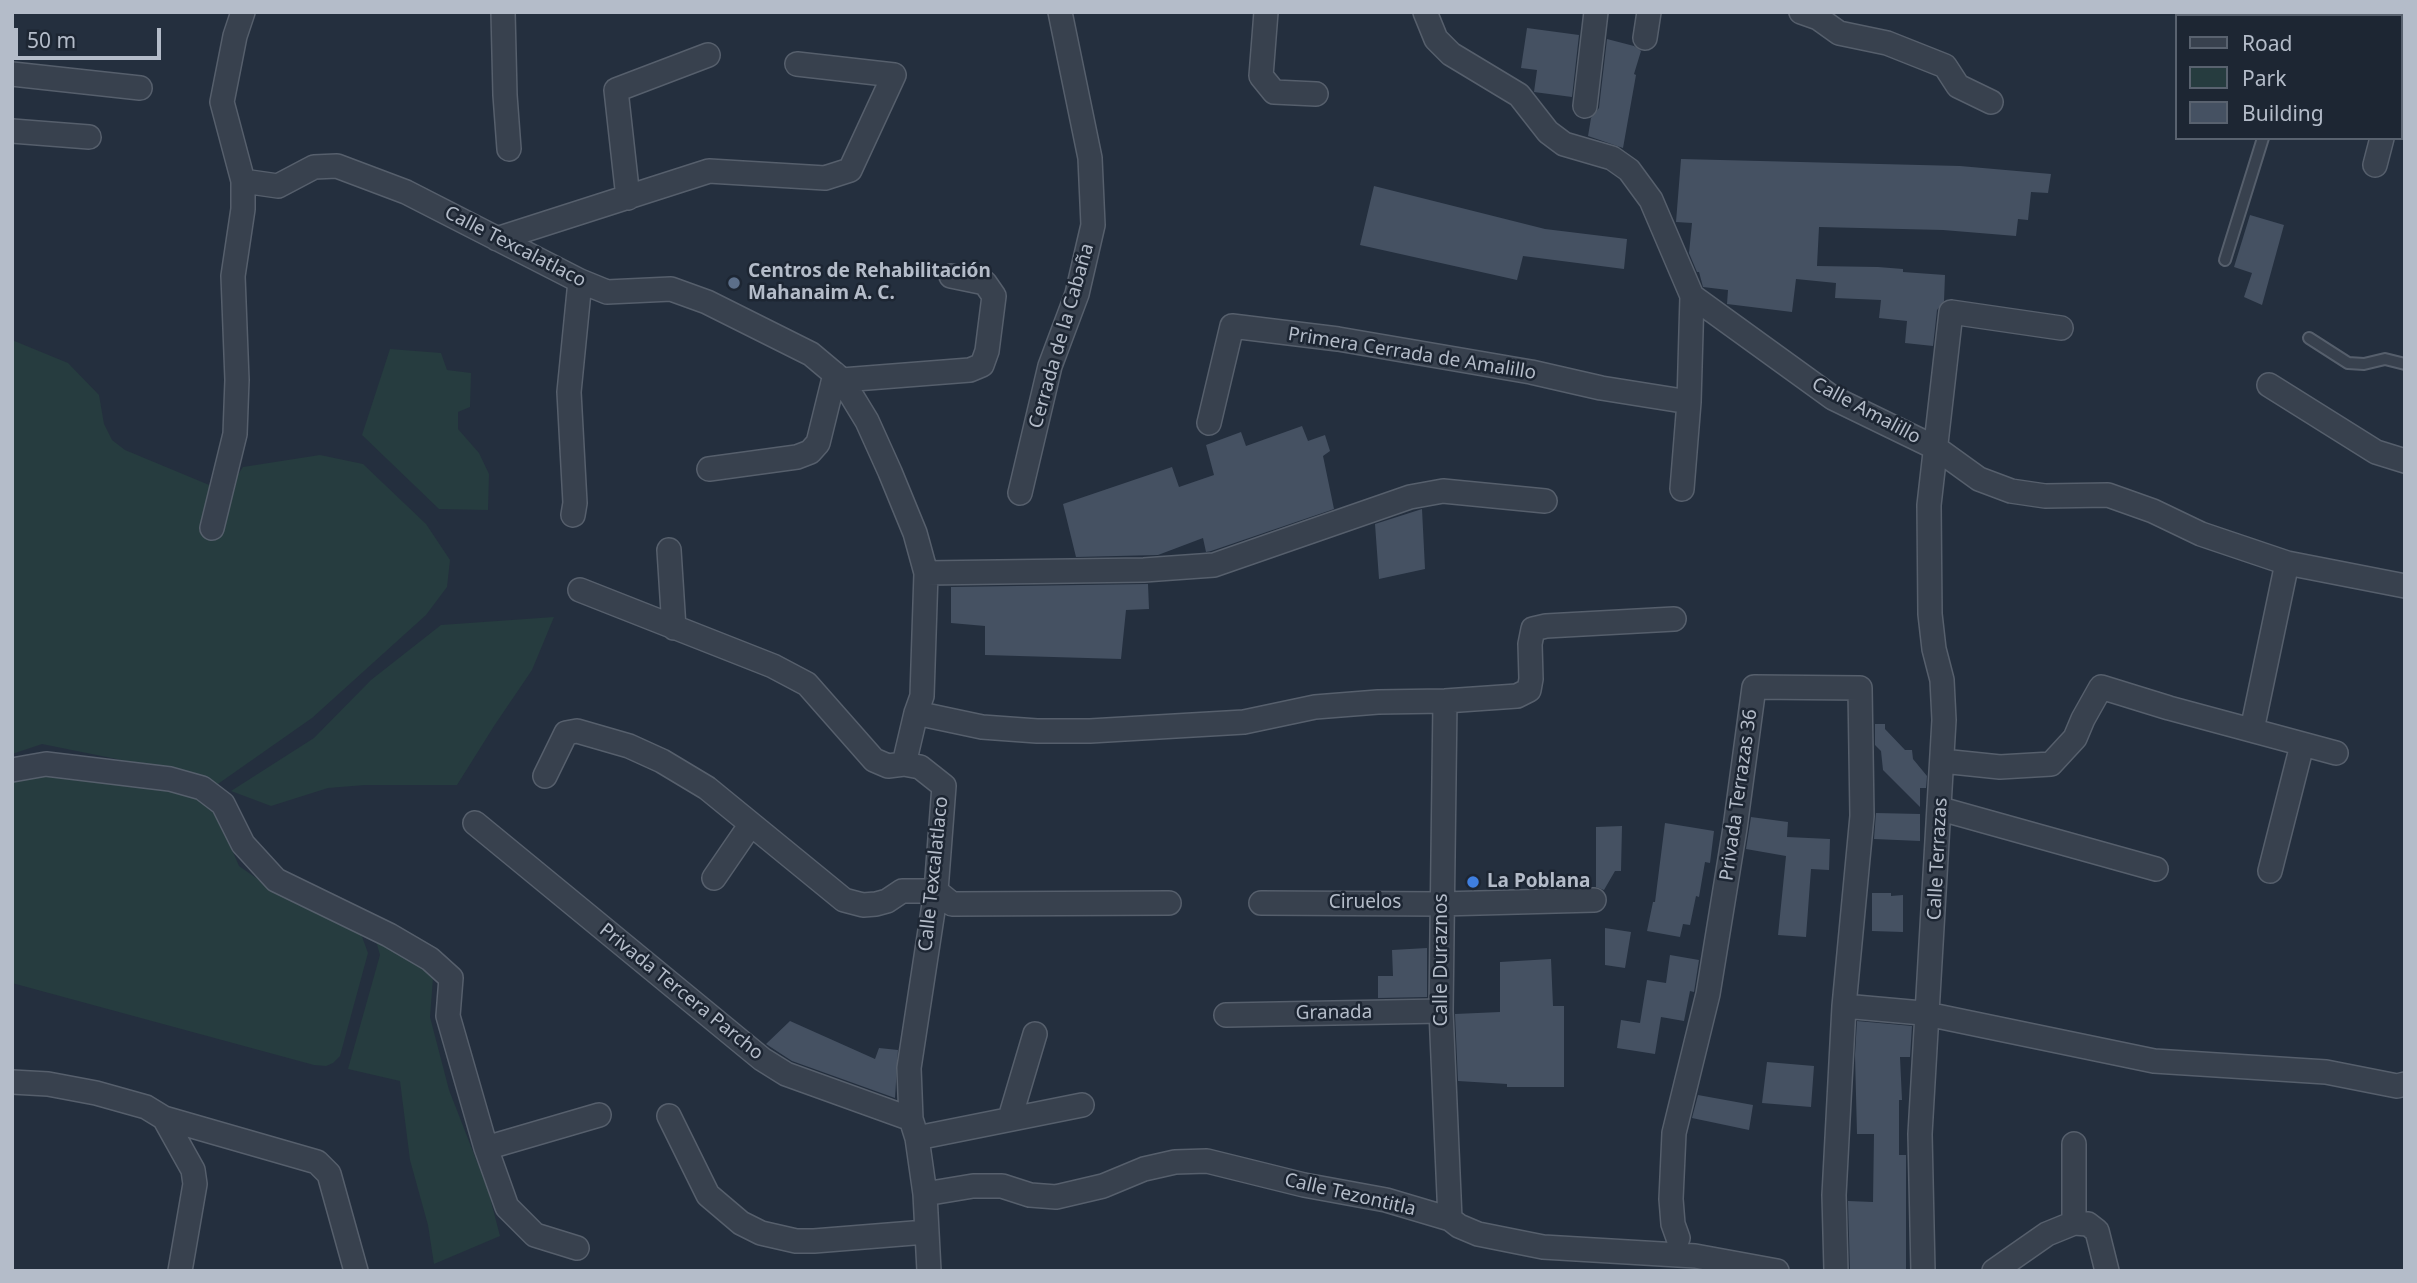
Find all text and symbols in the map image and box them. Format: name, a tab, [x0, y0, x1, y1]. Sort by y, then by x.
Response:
scale bar	[18, 14, 164, 58]
legend	[2176, 14, 2403, 140]
text: 50 m	[27, 26, 76, 54]
text: Road	[2242, 29, 2292, 57]
text: Park	[2242, 64, 2286, 92]
text: Building	[2242, 99, 2324, 127]
street label: Calle Texcalatlaco	[440, 201, 590, 293]
street label: Cerrada de la Cabaña	[1025, 241, 1099, 431]
place label: Centros de Rehabilitación Mahanaim A. C.	[748, 261, 991, 305]
marker: Centros de Rehabilitación Mahanaim A. C.	[726, 275, 742, 291]
street label: Primera Cerrada de Amalillo	[1286, 323, 1538, 385]
street label: Calle Amalillo	[1808, 373, 1924, 449]
street label: Privada Terrazas 36	[1716, 708, 1762, 882]
street label: Calle Texcalatlaco	[915, 795, 953, 953]
street label: Calle Terrazas	[1923, 797, 1953, 921]
place label: La Poblana	[1487, 871, 1590, 893]
marker: La Poblana	[1465, 874, 1481, 890]
street label: Ciruelos	[1329, 892, 1401, 914]
street label: Calle Duraznos	[1431, 893, 1453, 1027]
street label: Privada Tercera Parcho	[595, 919, 767, 1065]
street label: Granada	[1295, 1001, 1373, 1025]
street label: Calle Tezontitla	[1282, 1169, 1418, 1221]

